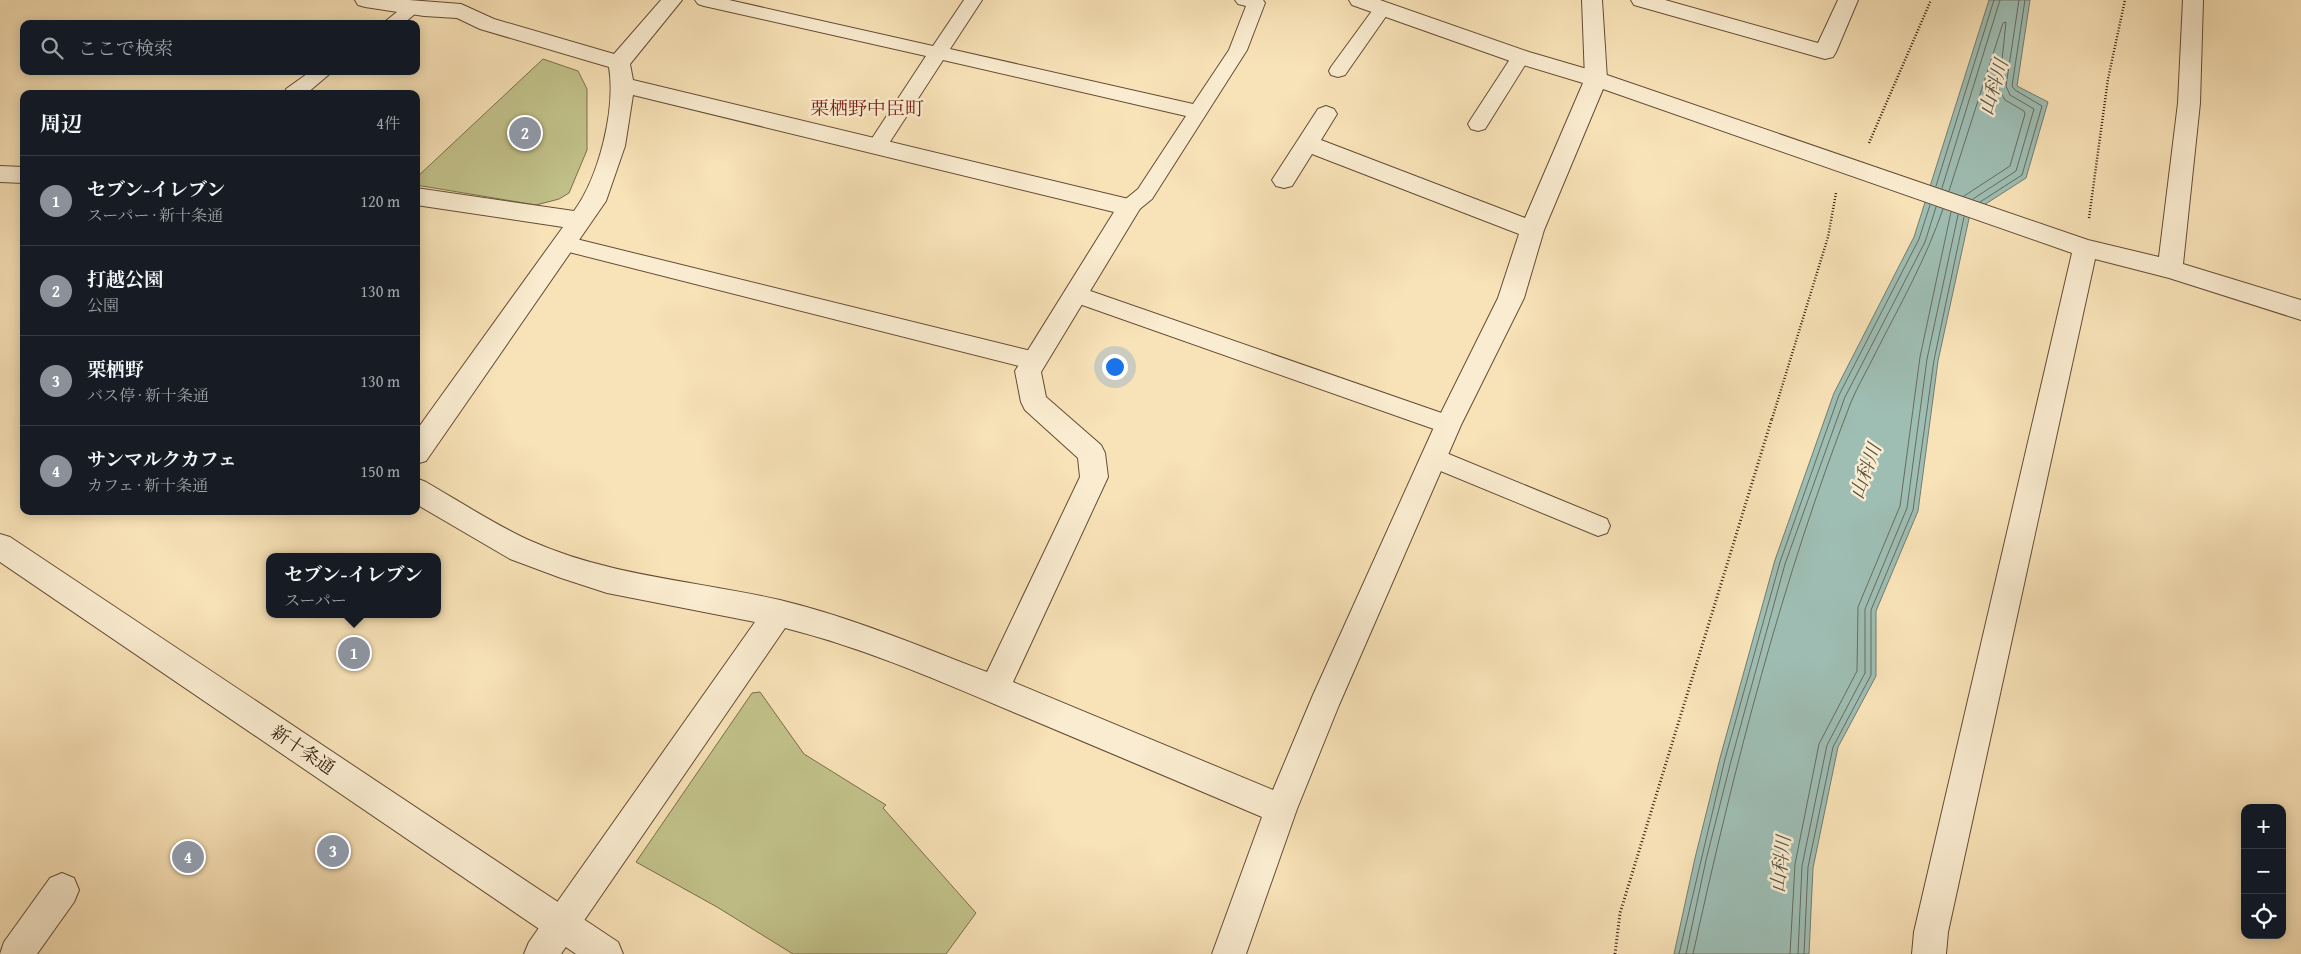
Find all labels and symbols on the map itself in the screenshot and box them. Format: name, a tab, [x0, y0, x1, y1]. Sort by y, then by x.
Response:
water label: 山科川	[1971, 54, 2015, 118]
district label: 栗栖野中臣町	[810, 94, 924, 122]
pin: 2	[509, 114, 541, 152]
your location	[1102, 354, 1128, 380]
water label: 山科川	[1842, 438, 1889, 503]
pin: 1	[338, 634, 370, 672]
street label: 新十条通	[266, 718, 341, 781]
pin: 3	[317, 832, 349, 870]
water label: 山科川	[1763, 832, 1798, 894]
pin: 4	[172, 838, 204, 876]

